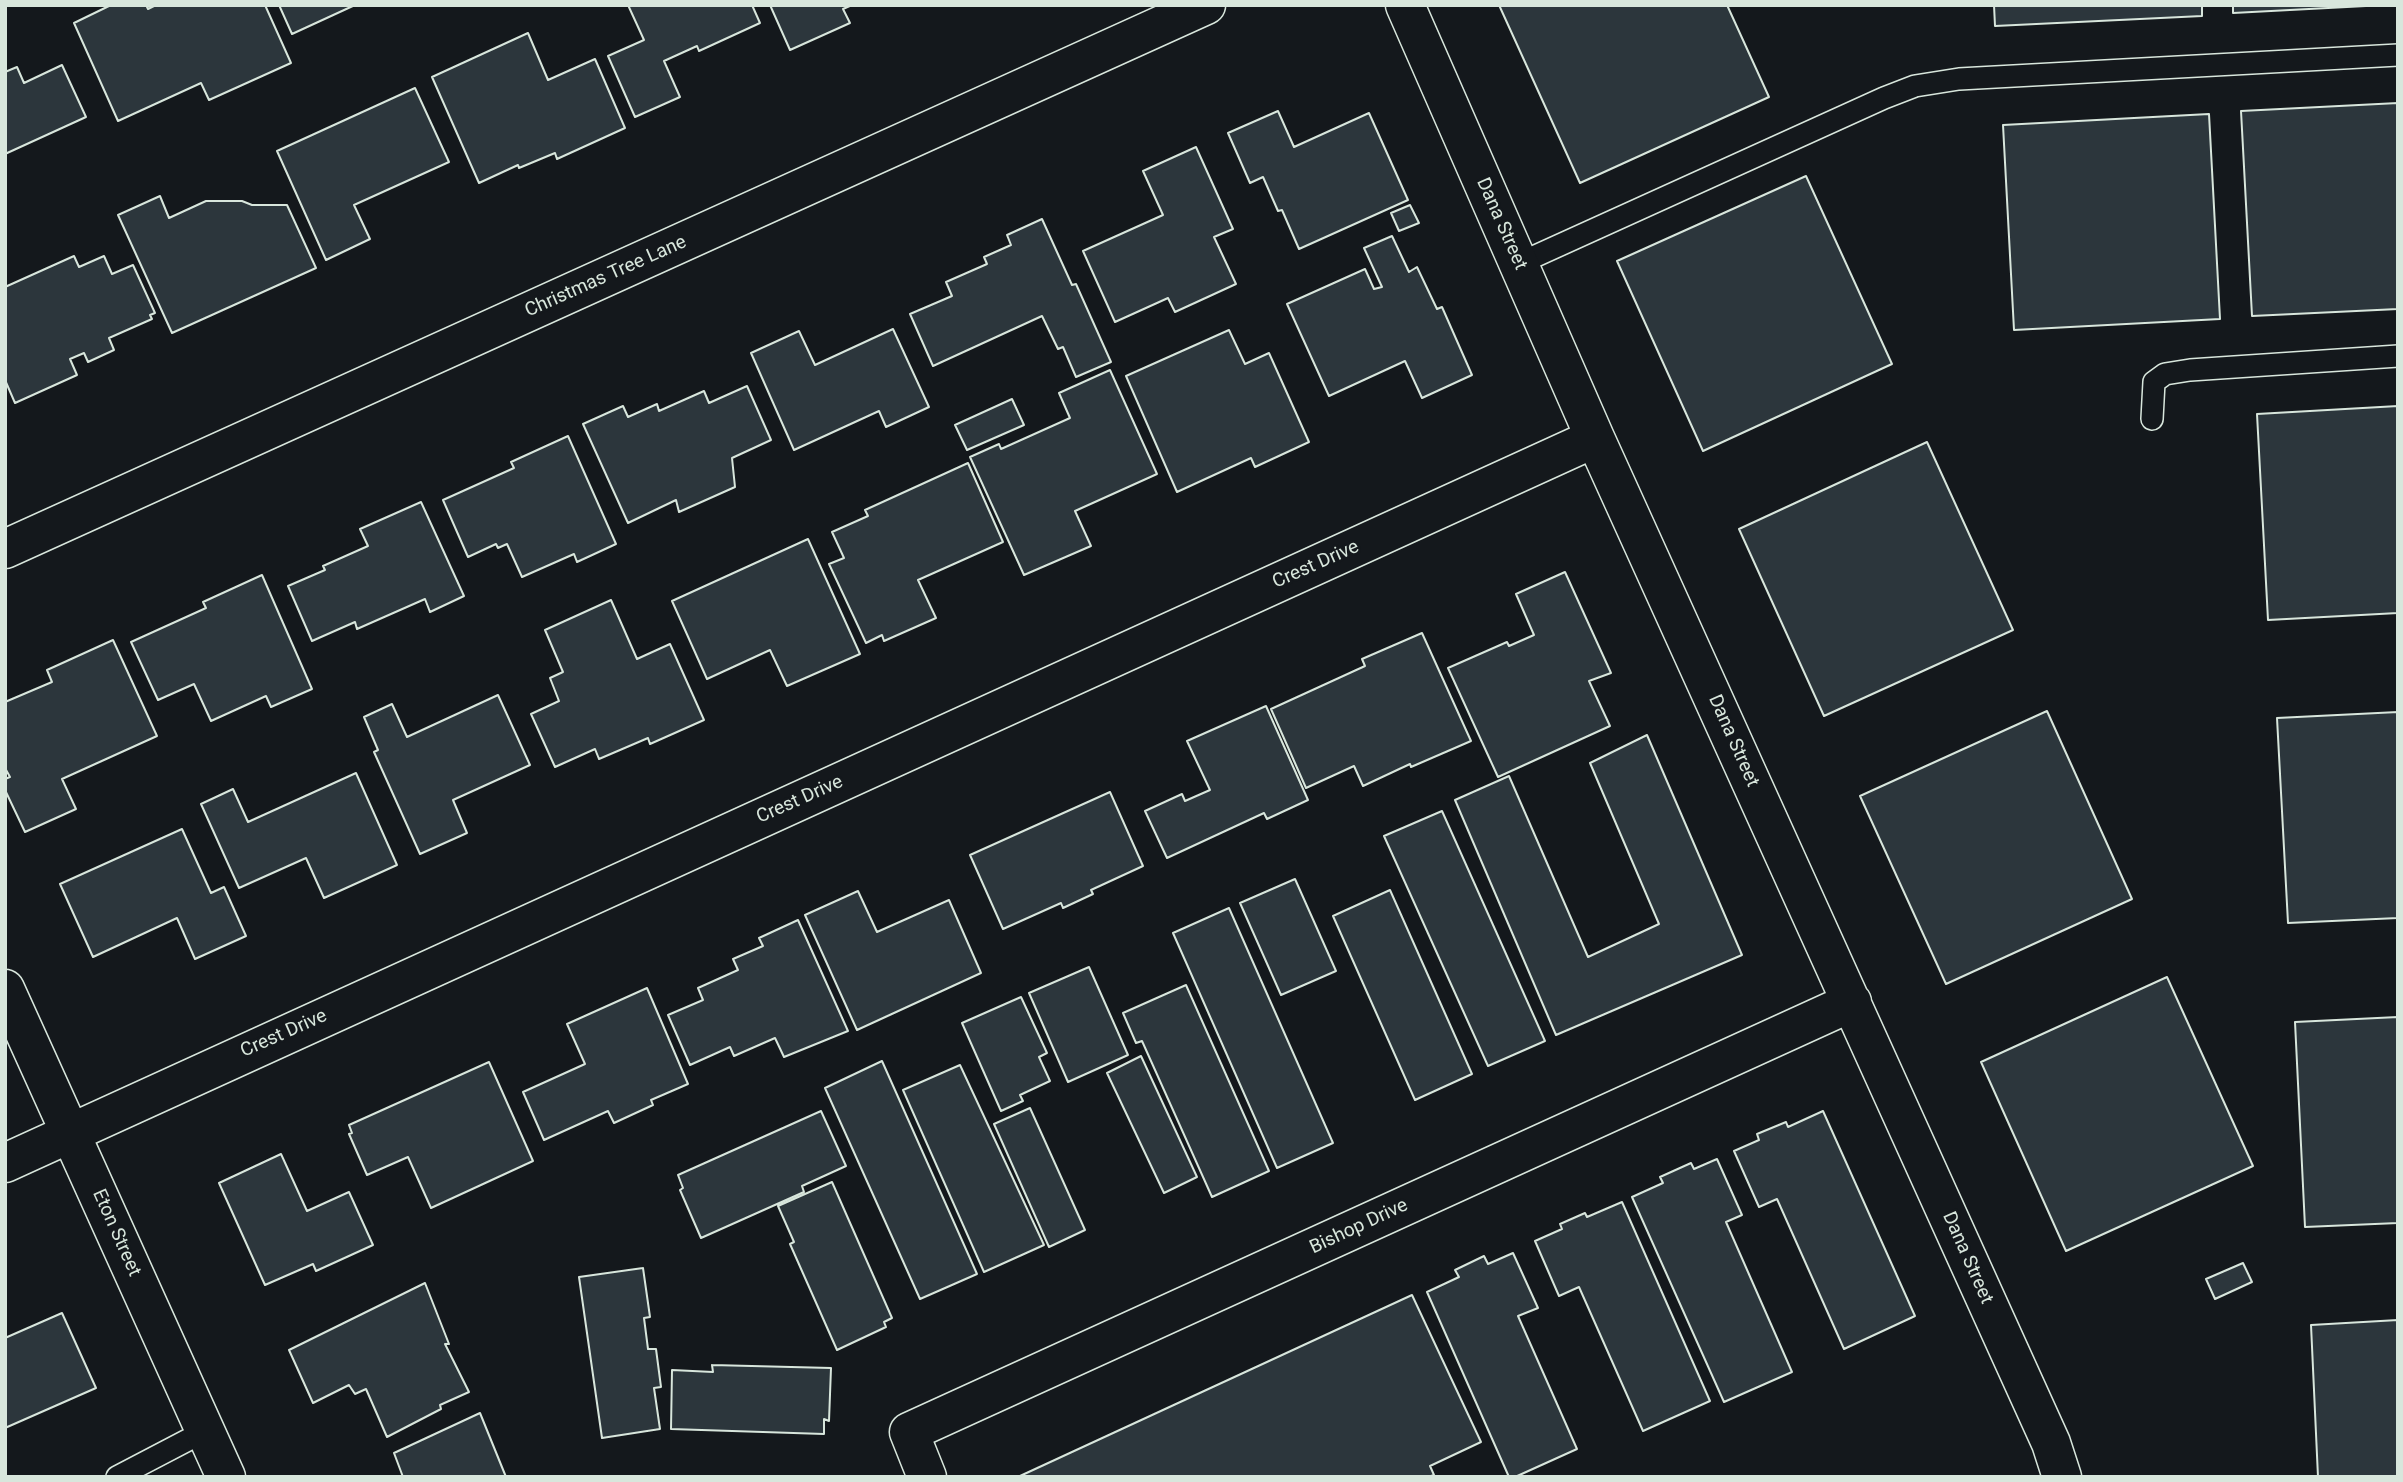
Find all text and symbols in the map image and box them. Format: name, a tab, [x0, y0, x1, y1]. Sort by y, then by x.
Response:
street label: Dana Street	[1471, 174, 1531, 274]
street label: Christmas Tree Lane	[522, 231, 690, 323]
street label: Crest Drive	[1269, 536, 1363, 594]
street label: Dana Street	[1703, 691, 1763, 791]
street label: Crest Drive	[753, 771, 847, 829]
street label: Crest Drive	[237, 1005, 331, 1063]
street label: Eton Street	[87, 1186, 145, 1280]
street label: Bishop Drive	[1306, 1194, 1412, 1260]
street label: Dana Street	[1937, 1208, 1997, 1308]

